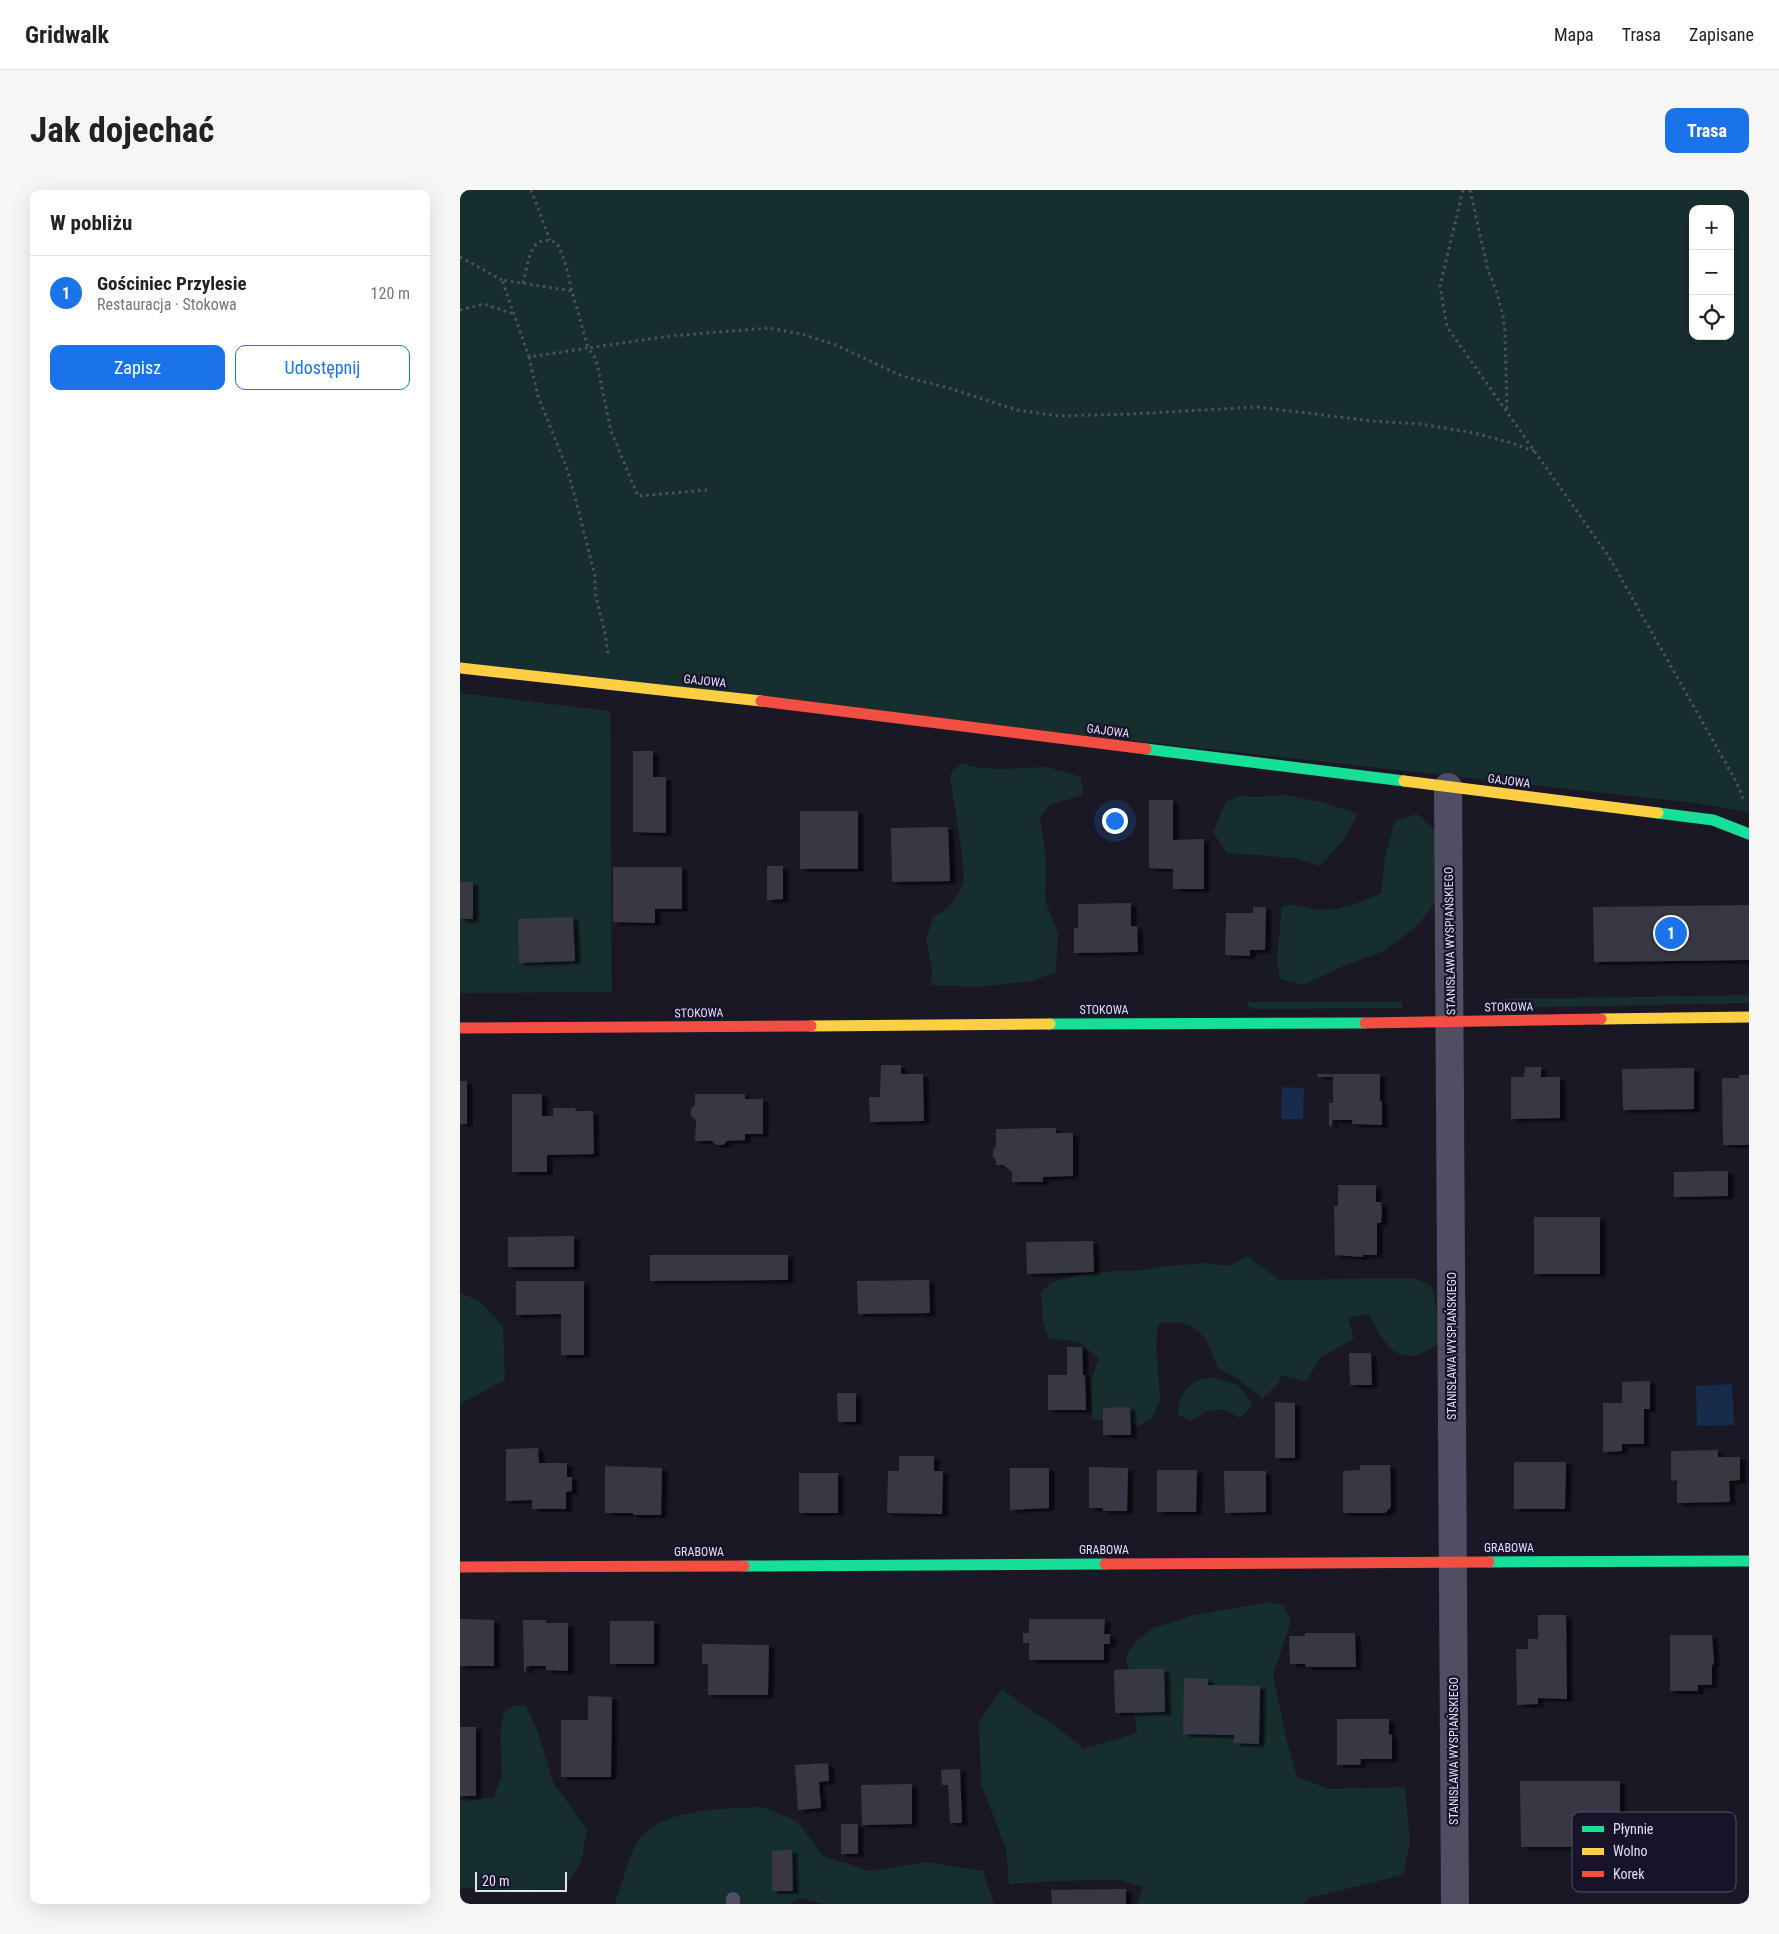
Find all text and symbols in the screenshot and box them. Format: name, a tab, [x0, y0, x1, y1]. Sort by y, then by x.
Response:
text: Gridwalk	[25, 21, 109, 49]
text: Mapa	[1554, 24, 1594, 45]
text: Trasa	[1622, 24, 1661, 45]
text: Zapisane	[1689, 24, 1754, 45]
button: Trasa	[1665, 108, 1749, 153]
text: Jak dojechać	[30, 110, 214, 151]
map controls	[1689, 205, 1734, 340]
button: +	[1689, 205, 1734, 250]
text: W pobliżu	[50, 211, 132, 235]
button: −	[1689, 250, 1734, 295]
text: Gościniec Przylesie	[97, 272, 247, 295]
text: 1	[62, 284, 70, 303]
text: 120 m	[371, 284, 410, 303]
text: Restauracja · Stokowa	[97, 295, 237, 314]
button: locate	[1689, 295, 1734, 340]
button: Zapisz	[50, 345, 225, 390]
button: Udostępnij	[235, 345, 410, 390]
street label: GAJOWA	[683, 672, 727, 690]
street label: GAJOWA	[1086, 721, 1130, 741]
street label: GAJOWA	[1487, 771, 1531, 791]
your location	[1102, 808, 1128, 834]
street label: STANISŁAWA WYSPIAŃSKIEGO	[1441, 867, 1458, 1015]
pin: 1	[1655, 914, 1687, 952]
street label: STOKOWA	[1484, 1000, 1534, 1014]
street label: STOKOWA	[1080, 1003, 1129, 1017]
street label: STOKOWA	[674, 1006, 724, 1020]
street label: STANISŁAWA WYSPIAŃSKIEGO	[1444, 1272, 1459, 1420]
street label: GRABOWA	[1484, 1541, 1534, 1555]
street label: GRABOWA	[1079, 1543, 1129, 1557]
street label: GRABOWA	[674, 1545, 724, 1559]
street label: STANISŁAWA WYSPIAŃSKIEGO	[1446, 1677, 1461, 1825]
legend	[1572, 1812, 1736, 1892]
text: Płynnie	[1613, 1821, 1654, 1837]
text: Wolno	[1613, 1843, 1648, 1859]
text: Korek	[1613, 1866, 1645, 1882]
scale bar	[475, 1869, 568, 1892]
text: 20 m	[482, 1873, 510, 1889]

